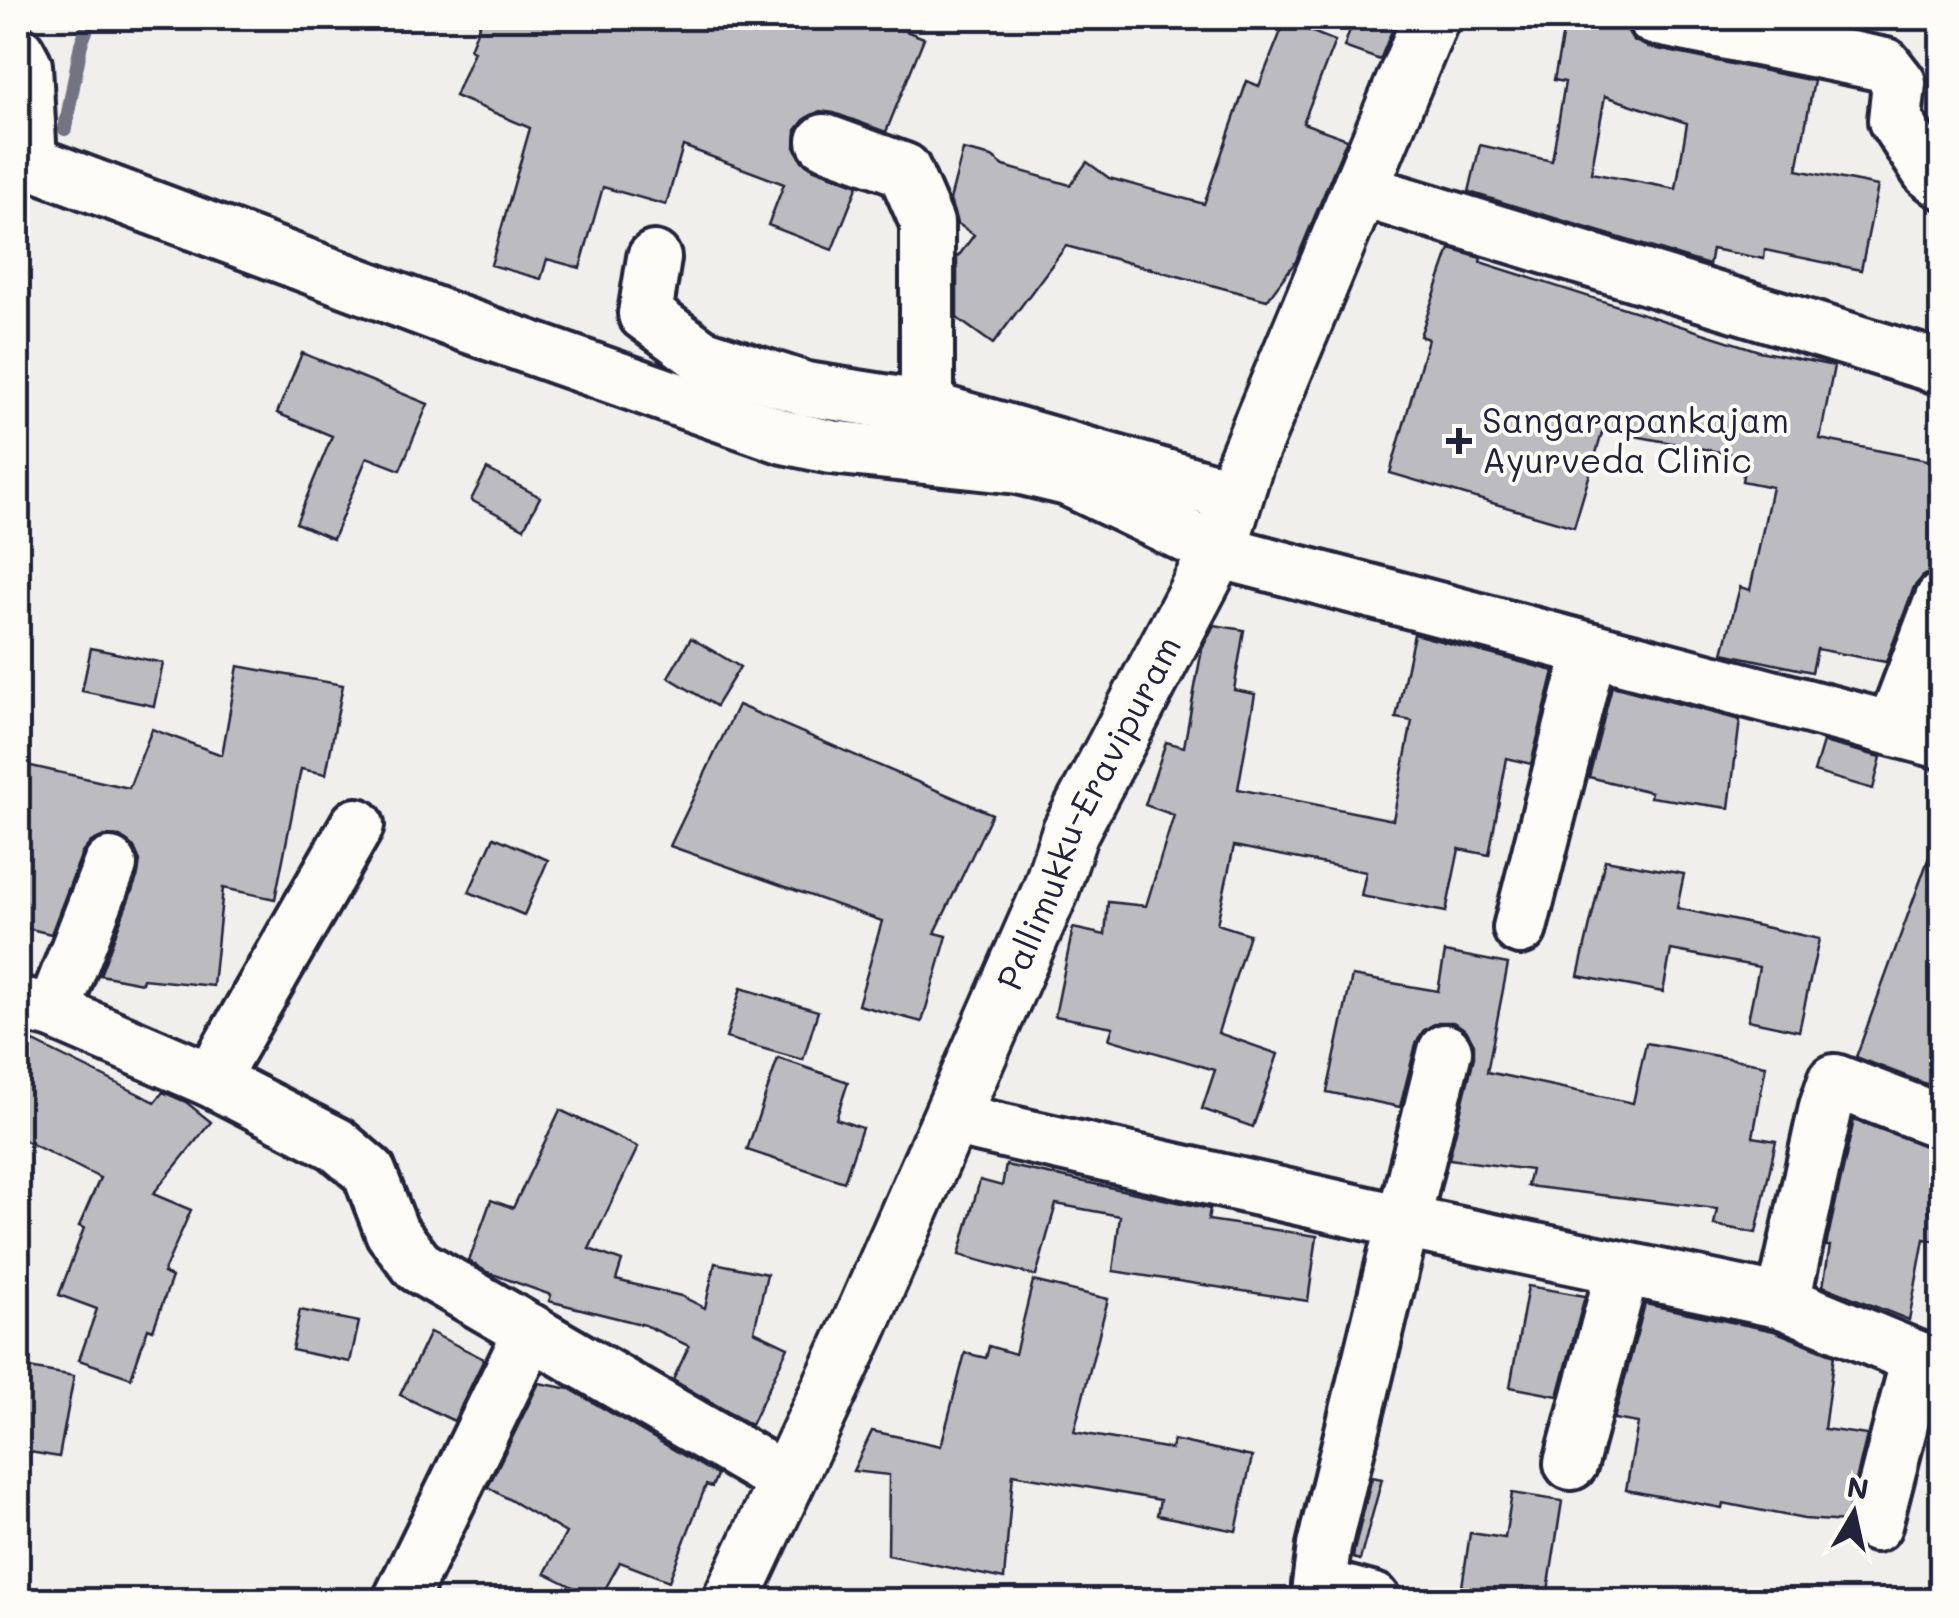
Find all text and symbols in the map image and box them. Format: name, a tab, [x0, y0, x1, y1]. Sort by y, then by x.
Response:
place label: Sangarapankajam Ayurveda Clinic	[1482, 396, 1789, 482]
marker: Sangarapankajam Ayurveda Clinic	[1446, 428, 1472, 454]
street label: Pallimukku-Eravipuram	[985, 627, 1190, 996]
north arrow	[1804, 1463, 1904, 1563]
text: N	[1845, 1468, 1871, 1507]

